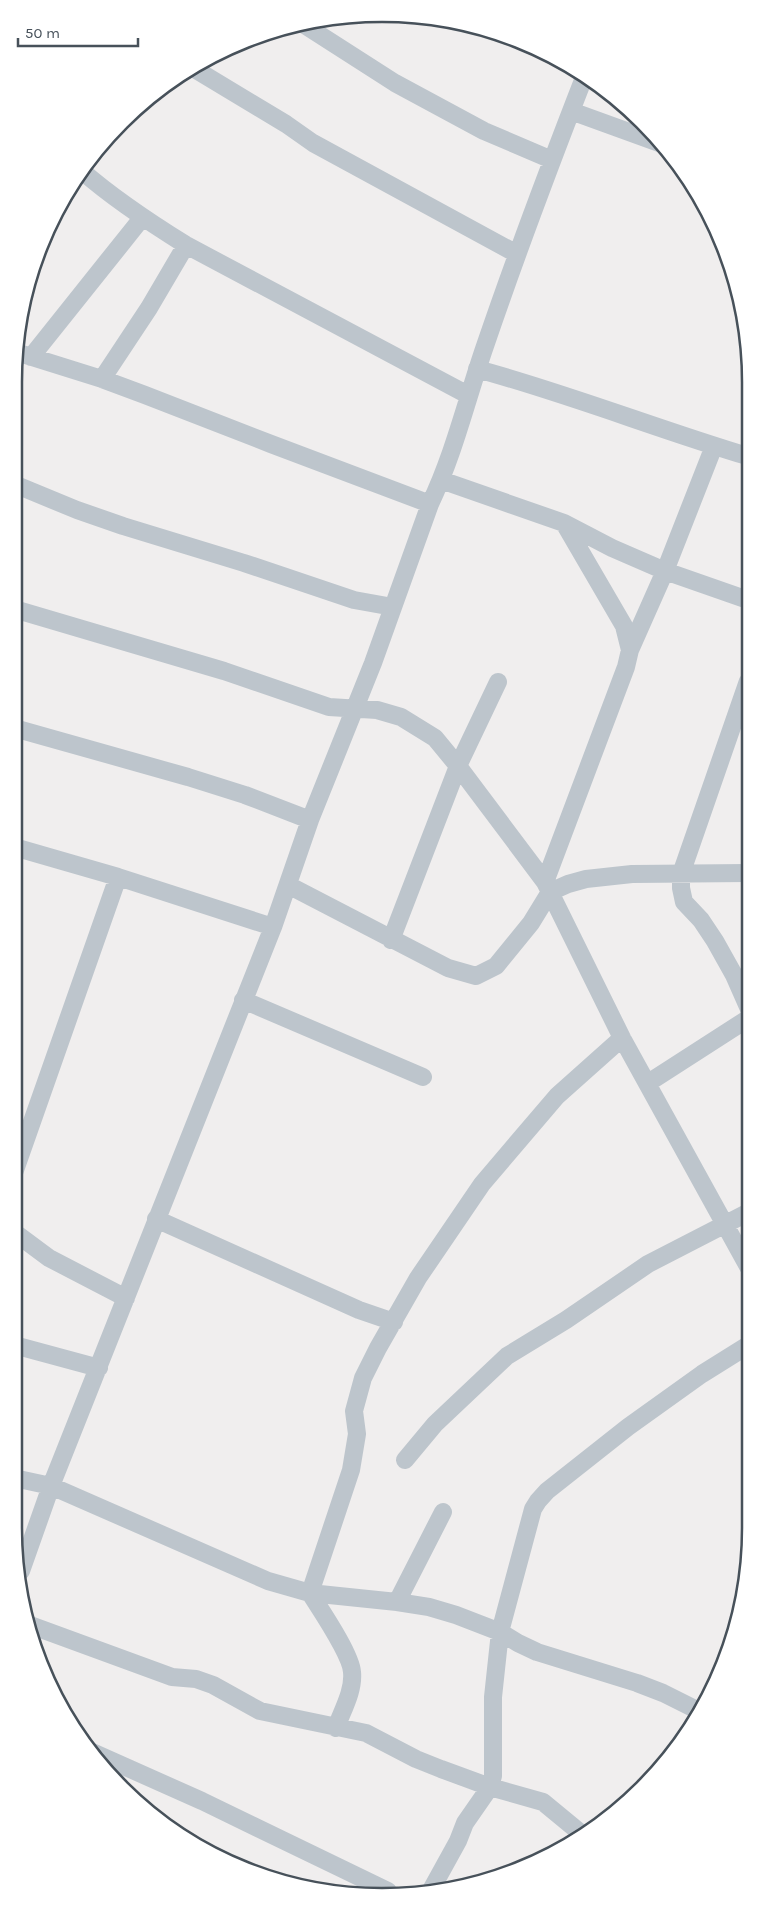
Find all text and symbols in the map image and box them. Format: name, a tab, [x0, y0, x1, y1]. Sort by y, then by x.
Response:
scale bar	[18, 15, 138, 47]
text: 50 m	[25, 24, 60, 42]

